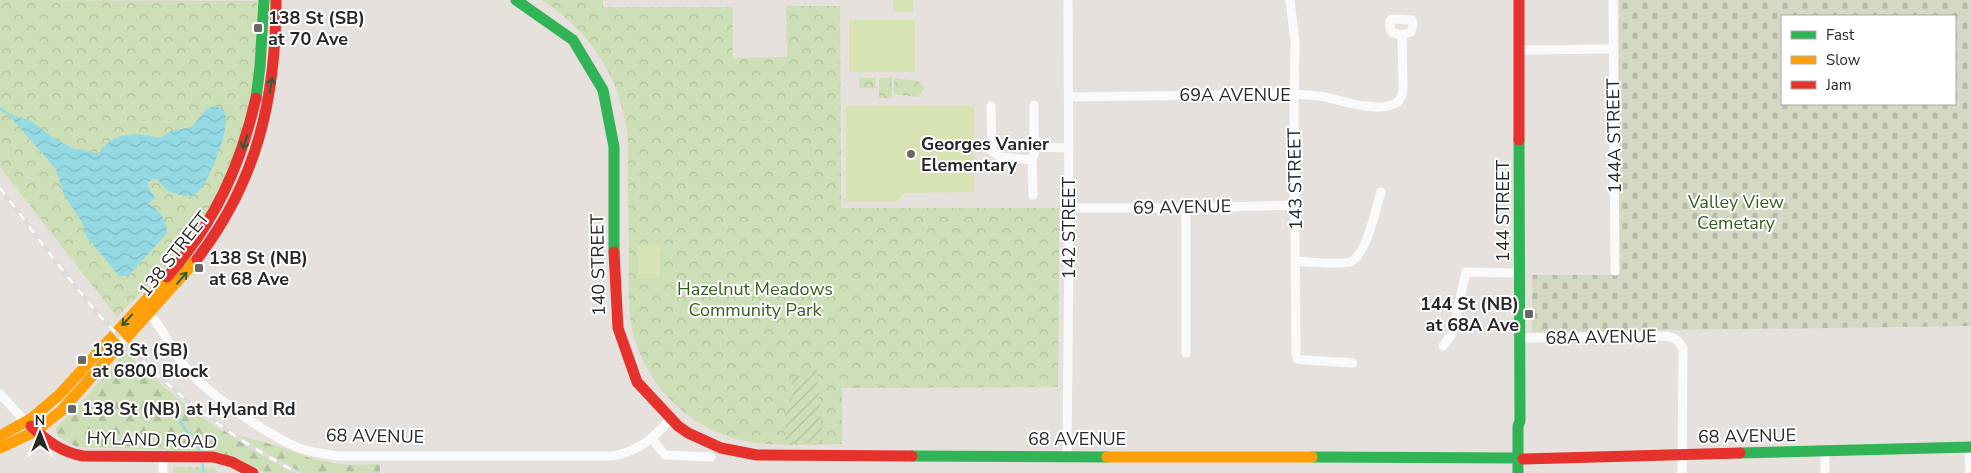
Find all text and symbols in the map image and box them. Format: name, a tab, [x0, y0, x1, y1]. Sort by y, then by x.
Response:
place label: 138 St (SB) at 70 Ave	[268, 6, 365, 51]
legend	[1781, 15, 1956, 105]
marker: 138 St (SB) at 70 Ave	[252, 22, 264, 34]
text: Fast	[1826, 25, 1855, 45]
text: Slow	[1826, 50, 1861, 70]
text: Jam	[1825, 75, 1852, 95]
one-way arrow	[266, 78, 276, 94]
street label: 144A STREET	[1601, 78, 1627, 194]
street label: 69A AVENUE	[1179, 83, 1291, 107]
street label: 143 STREET	[1282, 127, 1308, 230]
place label: Georges Vanier Elementary	[921, 132, 1049, 177]
one-way arrow	[240, 134, 249, 150]
marker: Georges Vanier Elementary	[905, 148, 917, 160]
street label: 144 STREET	[1491, 160, 1515, 262]
street label: 142 STREET	[1057, 177, 1081, 279]
park label: Valley View Cemetary	[1687, 190, 1784, 235]
street label: 69 AVENUE	[1133, 194, 1231, 220]
street label: 138 STREET	[133, 206, 215, 302]
street label: 140 STREET	[585, 213, 611, 316]
place label: 138 St (NB) at 68 Ave	[209, 246, 308, 291]
marker: 138 St (NB) at 68 Ave	[193, 262, 205, 274]
one-way arrow	[176, 271, 187, 284]
park label: Hazelnut Meadows Community Park	[677, 277, 833, 322]
place label: 144 St (NB) at 68A Ave	[1420, 292, 1519, 337]
marker: 144 St (NB) at 68A Ave	[1523, 308, 1535, 320]
one-way arrow	[122, 313, 133, 326]
street label: 68A AVENUE	[1545, 324, 1657, 350]
place label: 138 St (SB) at 6800 Block	[92, 338, 209, 383]
marker: 138 St (SB) at 6800 Block	[76, 354, 88, 366]
place label: 138 St (NB) at Hyland Rd	[82, 397, 296, 421]
marker: 138 St (NB) at Hyland Rd	[66, 403, 78, 415]
north arrow	[15, 408, 65, 458]
text: N	[35, 411, 45, 430]
street label: 68 AVENUE	[326, 423, 424, 449]
street label: 68 AVENUE	[1698, 423, 1796, 449]
street label: HYLAND ROAD	[86, 426, 218, 454]
street label: 68 AVENUE	[1028, 427, 1126, 451]

